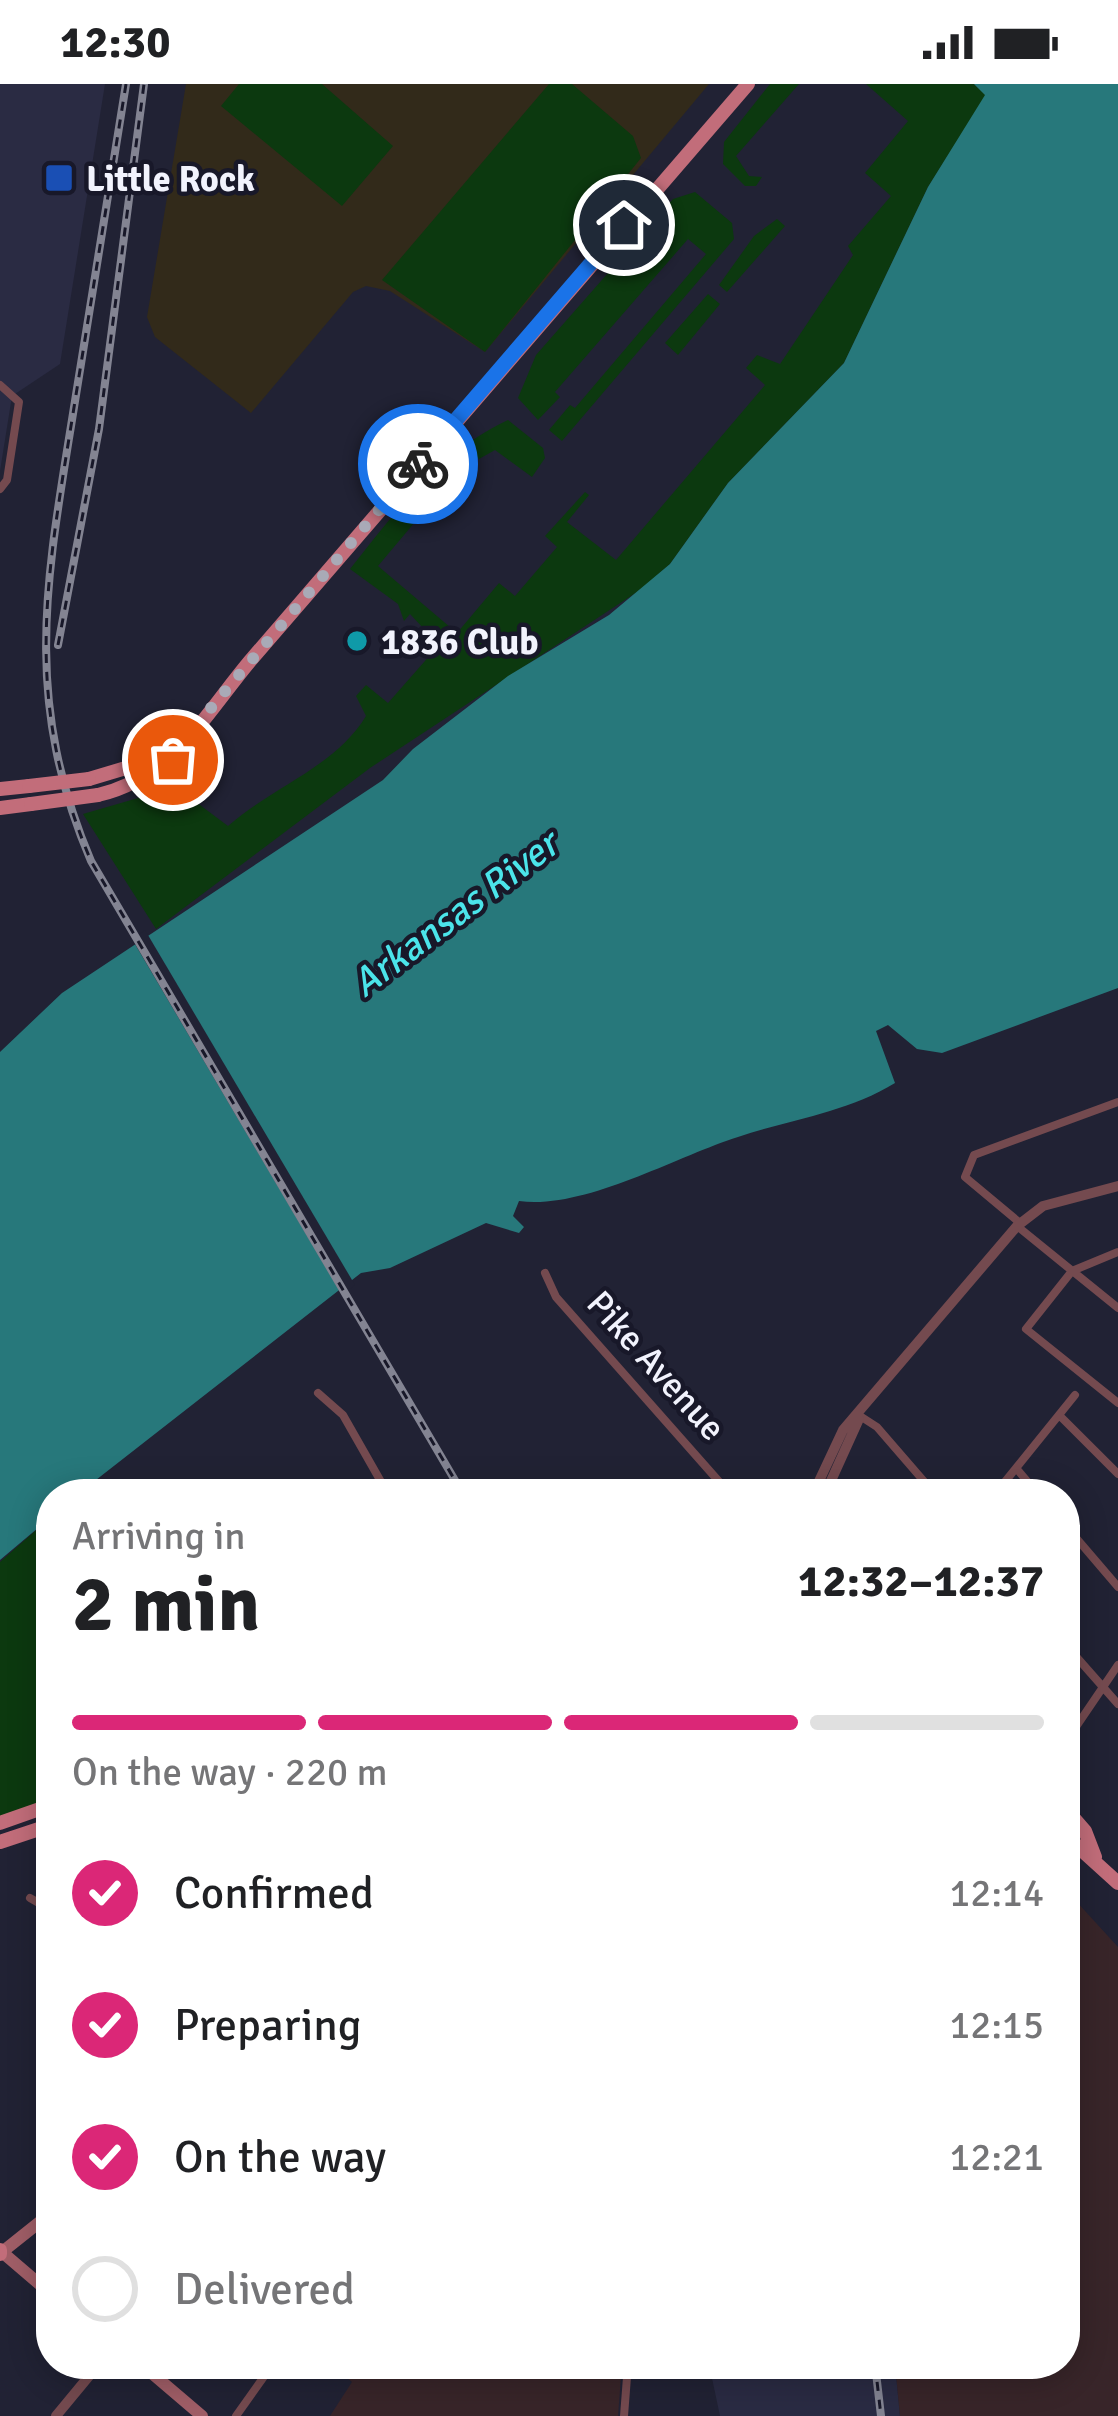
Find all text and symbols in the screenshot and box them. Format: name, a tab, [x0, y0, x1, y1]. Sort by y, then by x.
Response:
text: 12:30	[60, 15, 170, 70]
place label: Little Rock	[86, 157, 255, 202]
marker: Little Rock	[43, 162, 75, 194]
pin	[573, 174, 675, 276]
icon: home	[591, 192, 657, 258]
courier	[358, 404, 478, 524]
icon: bike	[385, 431, 451, 497]
place label: 1836 Club	[381, 620, 538, 665]
marker: 1836 Club	[344, 628, 370, 654]
pin	[122, 709, 224, 811]
icon: bag	[140, 727, 206, 793]
water label: Arkansas River	[342, 818, 571, 1007]
street label: Pike Avenue	[577, 1282, 735, 1450]
text: Arriving in	[72, 1512, 246, 1560]
text: 12:32–12:37	[798, 1554, 1044, 1609]
text: 2 min	[72, 1557, 260, 1653]
text: On the way · 220 m	[72, 1748, 388, 1796]
icon: check	[72, 1860, 138, 1926]
text: Confirmed	[174, 1866, 374, 1921]
text: 12:14	[949, 1869, 1044, 1917]
icon: check	[72, 1992, 138, 2058]
text: Preparing	[174, 1998, 362, 2053]
text: 12:15	[949, 2001, 1044, 2049]
icon: check	[72, 2124, 138, 2190]
text: On the way	[174, 2130, 386, 2185]
text: 12:21	[949, 2133, 1044, 2181]
text: Delivered	[174, 2262, 355, 2317]

